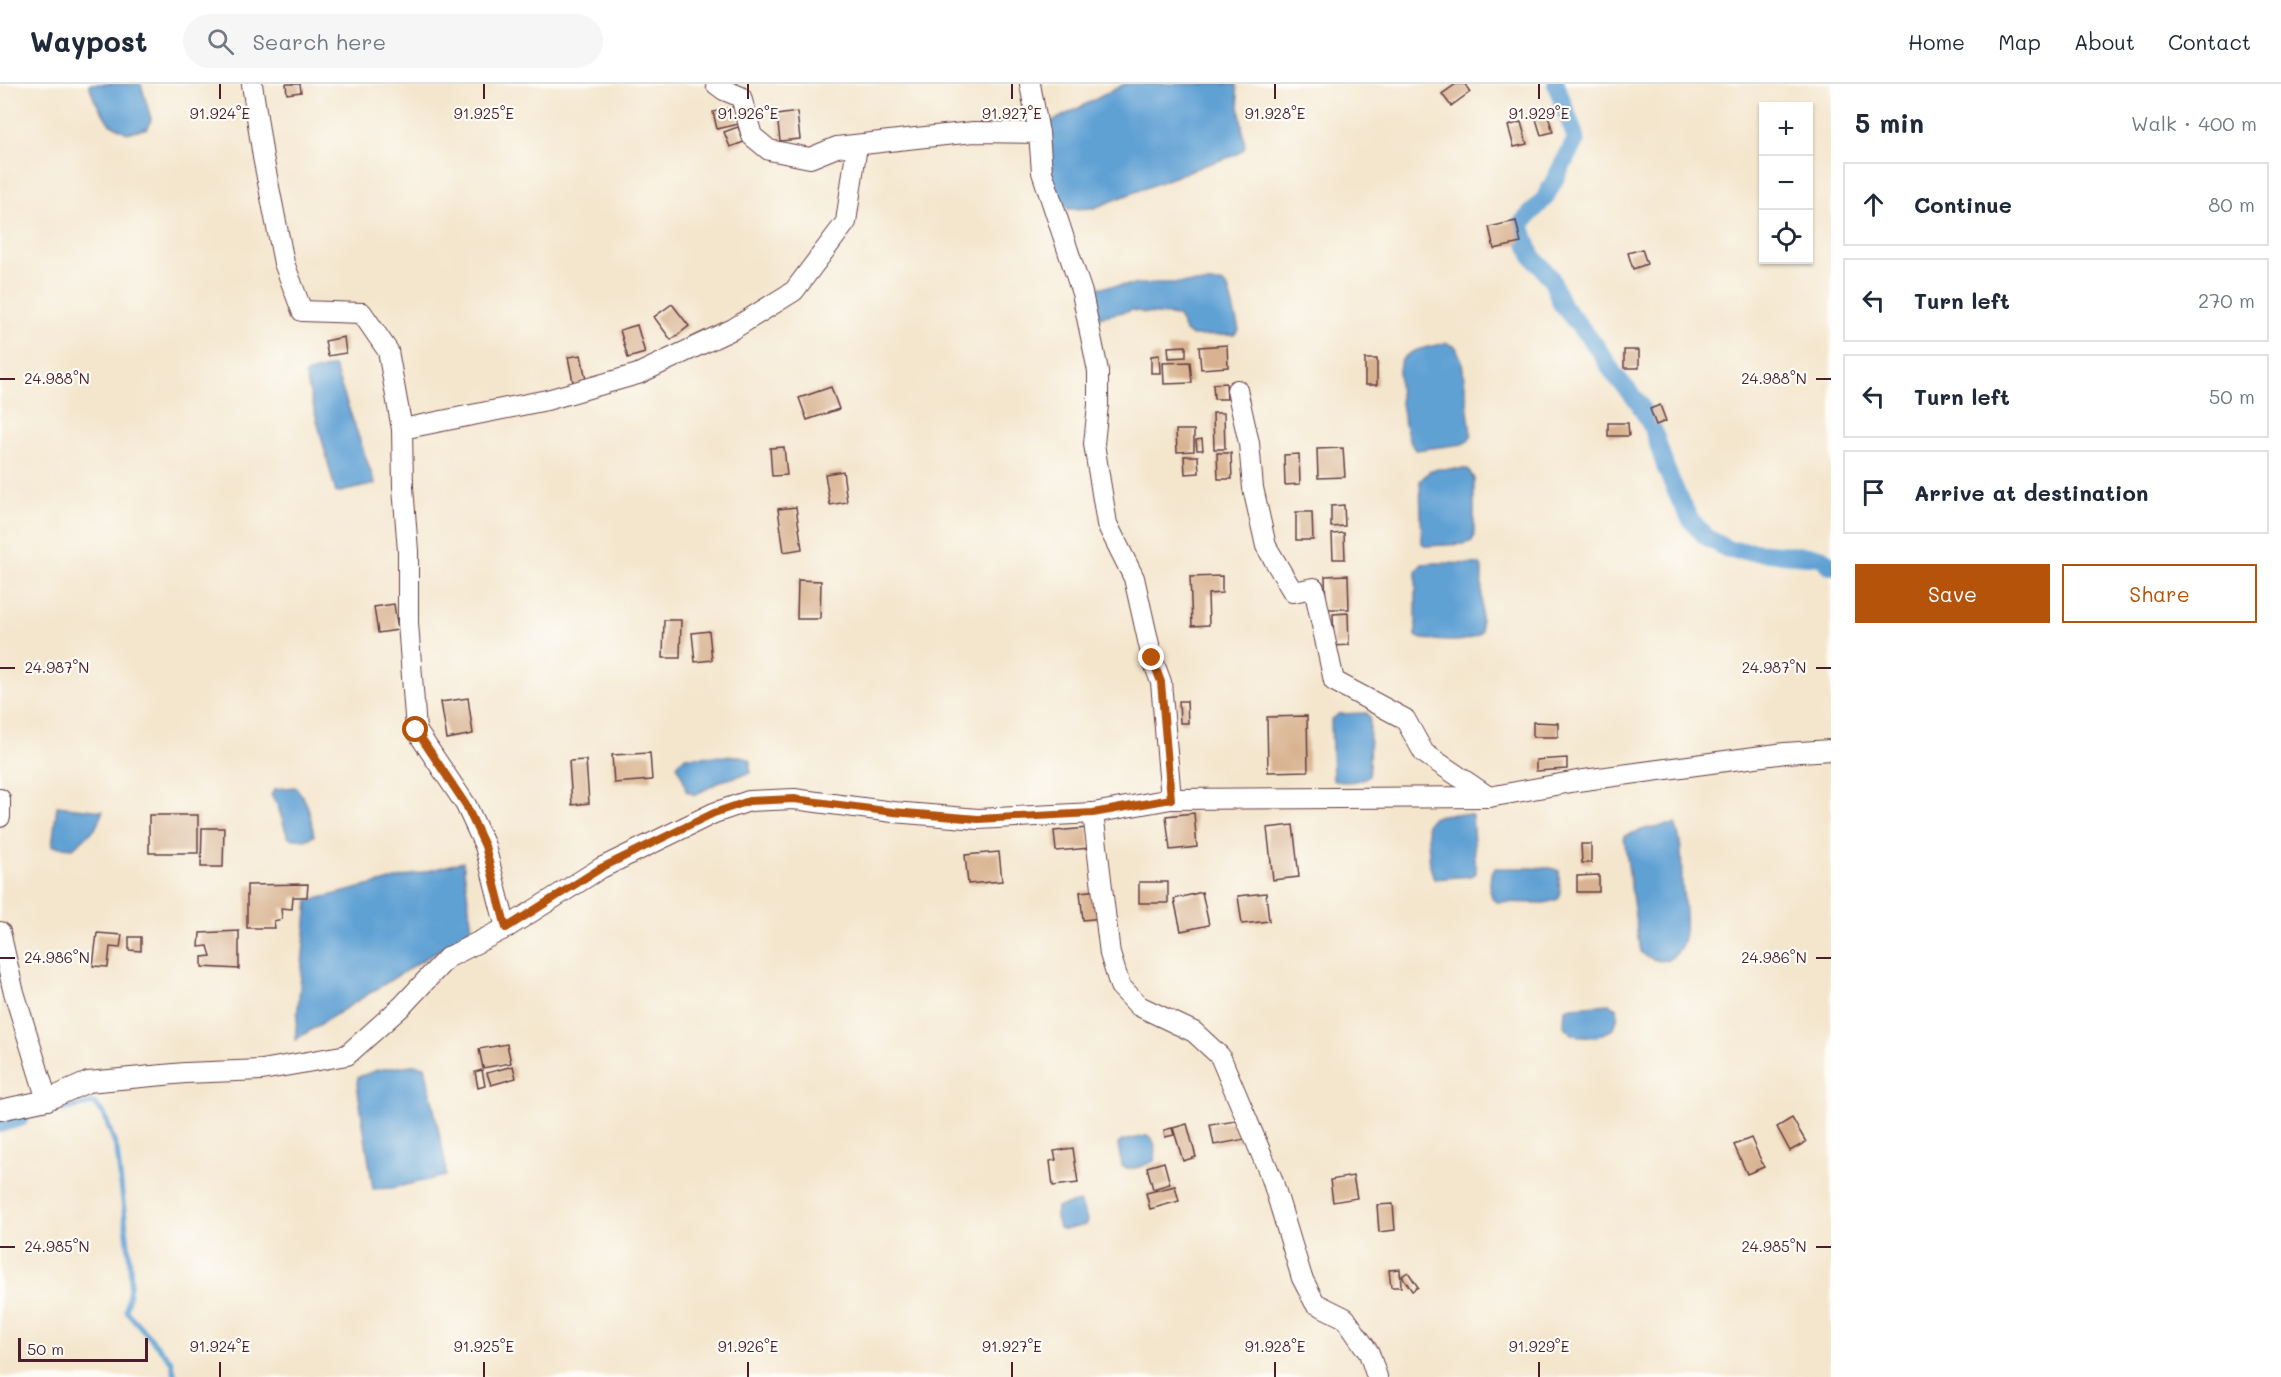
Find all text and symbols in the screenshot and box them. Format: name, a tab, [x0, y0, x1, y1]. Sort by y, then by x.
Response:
search box	[183, 14, 603, 68]
text: Waypost	[30, 23, 147, 59]
icon: search	[204, 25, 237, 58]
text: Search here	[252, 27, 386, 56]
text: Home	[1908, 28, 1965, 55]
text: Map	[1998, 28, 2041, 55]
text: About	[2074, 28, 2135, 55]
text: Contact	[2168, 28, 2251, 55]
map controls	[1759, 102, 1813, 264]
button: +	[1759, 102, 1813, 156]
text: 91.924°E	[190, 103, 251, 123]
text: 91.925°E	[454, 103, 515, 123]
text: 91.926°E	[718, 103, 779, 123]
text: 91.927°E	[982, 103, 1042, 123]
text: 91.928°E	[1245, 103, 1306, 123]
text: 91.929°E	[1509, 103, 1570, 123]
text: 5 min	[1855, 106, 1924, 140]
text: Walk · 400 m	[2131, 110, 2257, 136]
button: −	[1759, 156, 1813, 210]
icon: ahead	[1857, 188, 1890, 221]
text: Continue	[1914, 190, 2012, 219]
text: 80 m	[2208, 191, 2255, 217]
button: locate	[1759, 210, 1813, 264]
icon: left	[1857, 284, 1890, 317]
text: Turn left	[1914, 286, 2010, 315]
text: 270 m	[2198, 287, 2255, 313]
text: 24.988°N	[24, 368, 90, 388]
text: 24.988°N	[1741, 368, 1807, 388]
icon: left	[1857, 380, 1890, 413]
text: Turn left	[1914, 382, 2010, 411]
text: 50 m	[2209, 383, 2255, 409]
icon: arrive	[1857, 476, 1890, 509]
text: Arrive at destination	[1914, 478, 2149, 507]
button: Save	[1855, 564, 2050, 623]
button: Share	[2062, 564, 2257, 623]
route end	[1138, 644, 1164, 670]
text: 24.987°N	[25, 657, 89, 677]
text: 24.987°N	[1742, 657, 1806, 677]
route start	[402, 716, 428, 742]
text: 24.986°N	[24, 947, 90, 967]
text: 24.986°N	[1741, 947, 1807, 967]
text: 24.985°N	[24, 1236, 90, 1256]
text: 24.985°N	[1741, 1236, 1807, 1256]
scale bar	[18, 1335, 148, 1362]
text: 91.924°E	[190, 1336, 251, 1356]
text: 91.925°E	[454, 1336, 515, 1356]
text: 91.926°E	[718, 1336, 779, 1356]
text: 91.927°E	[982, 1336, 1042, 1356]
text: 91.928°E	[1245, 1336, 1306, 1356]
text: 91.929°E	[1509, 1336, 1570, 1356]
text: 50 m	[27, 1338, 64, 1359]

